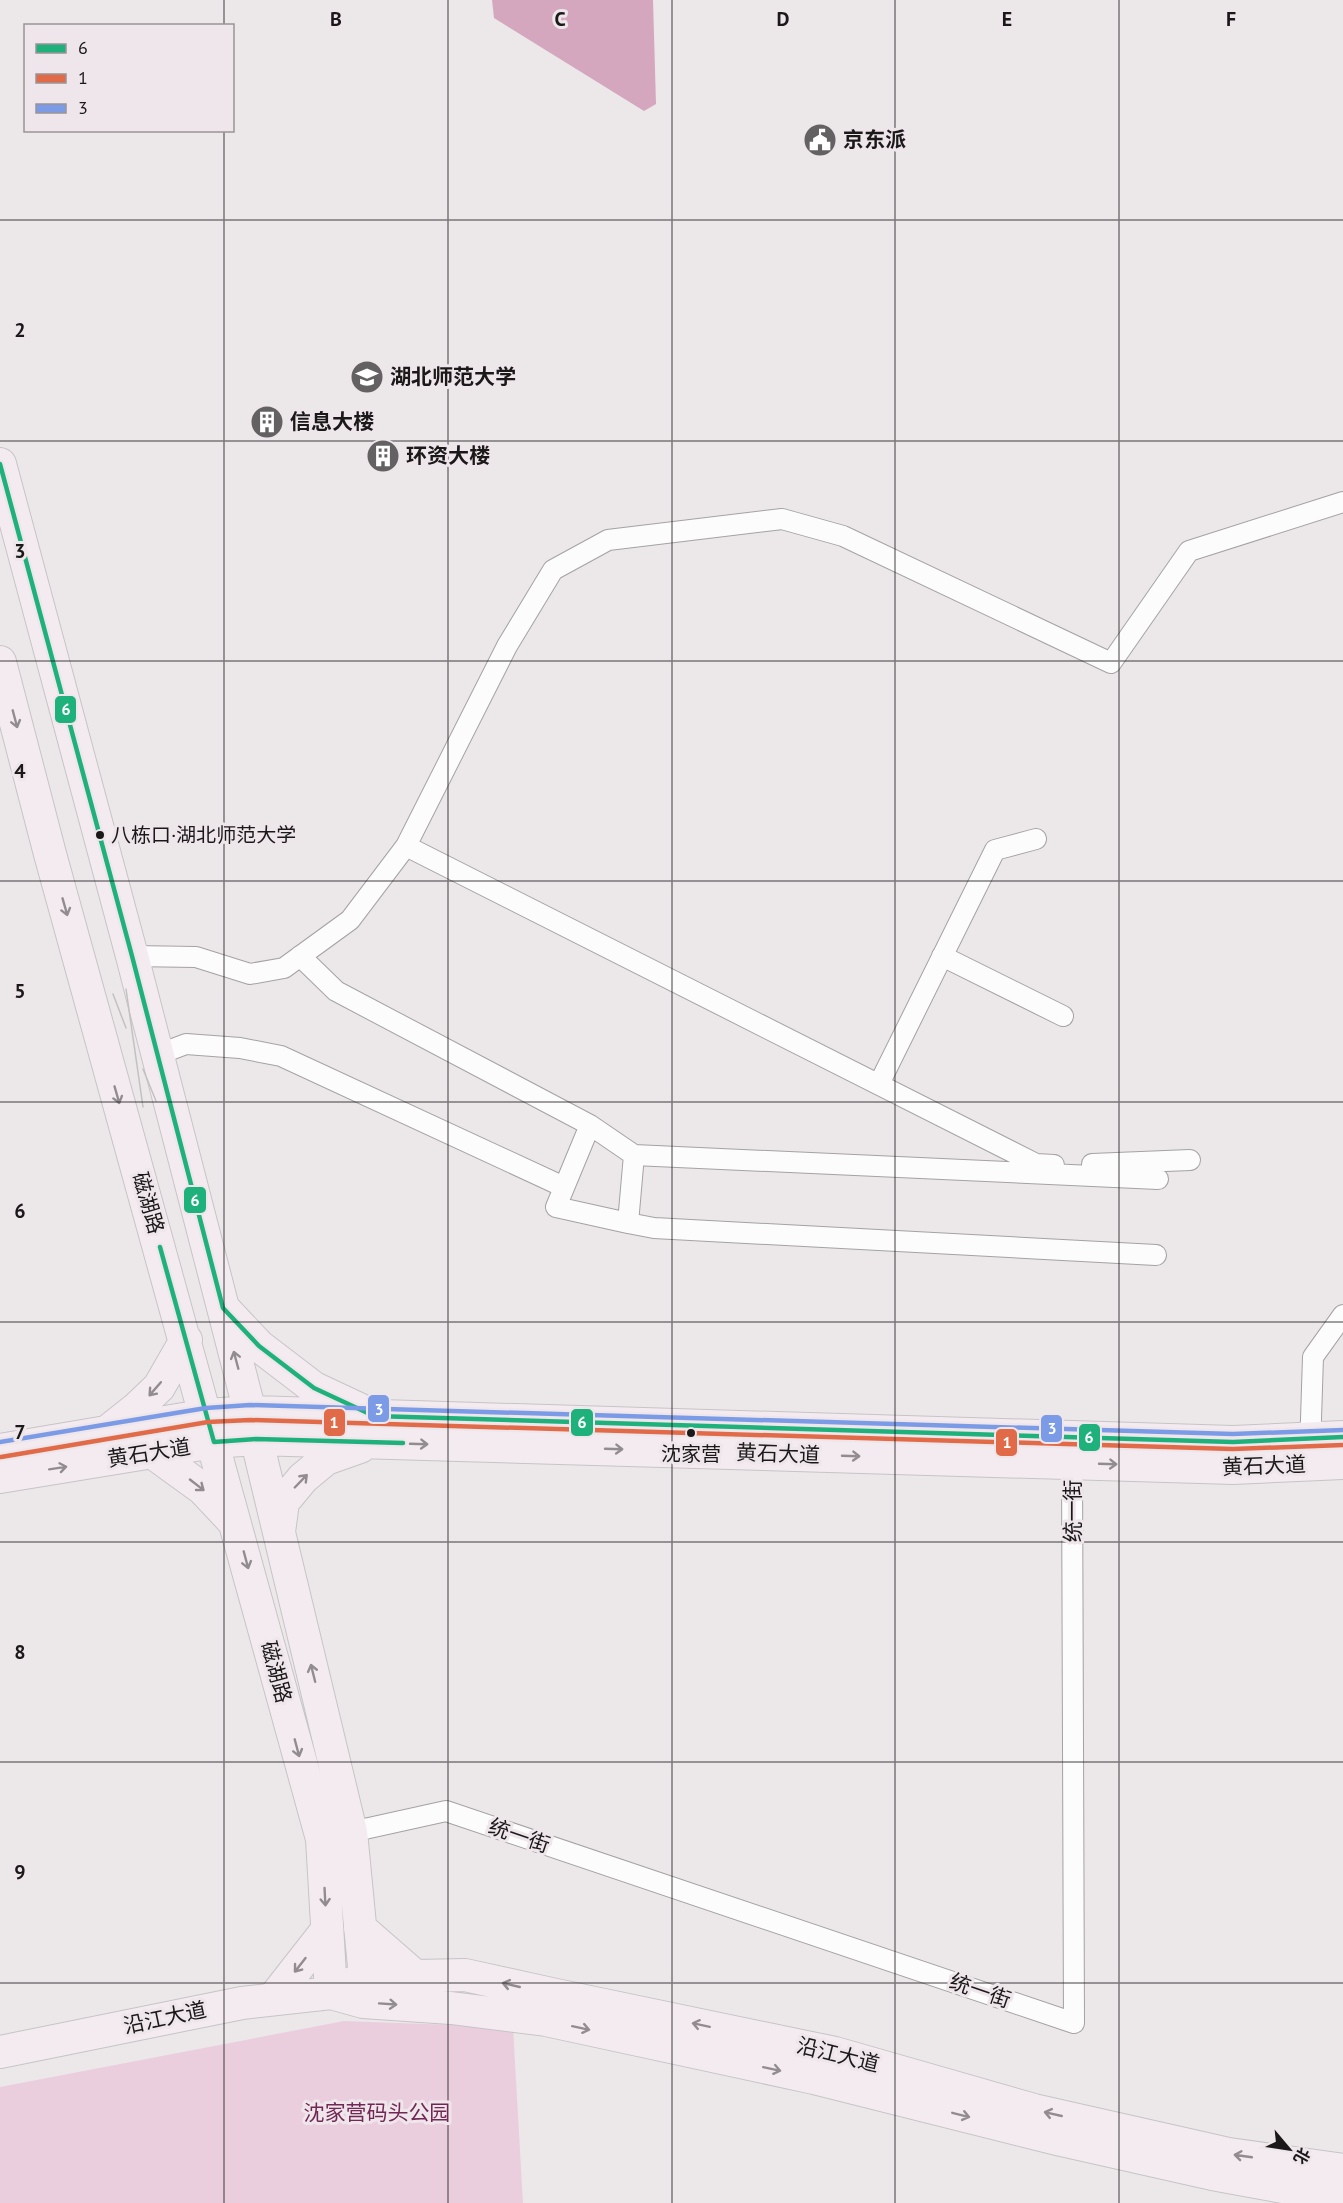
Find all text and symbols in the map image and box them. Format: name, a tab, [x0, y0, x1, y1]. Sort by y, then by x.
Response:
text: B	[330, 6, 342, 32]
text: C	[554, 6, 566, 32]
text: D	[777, 6, 790, 32]
text: E	[1002, 6, 1012, 32]
text: F	[1226, 6, 1236, 32]
legend	[24, 24, 234, 132]
text: 6	[78, 36, 88, 59]
text: 1	[78, 66, 88, 89]
text: 3	[78, 96, 88, 119]
public building icon: 京东派	[802, 122, 838, 158]
place label: 京东派	[843, 126, 906, 153]
text: 2	[14, 317, 26, 343]
school or university icon: 湖北师范大学	[349, 359, 385, 395]
place label: 湖北师范大学	[390, 363, 516, 390]
building icon: 信息大楼	[249, 404, 285, 440]
place label: 信息大楼	[290, 408, 374, 435]
building icon: 环资大楼	[365, 438, 401, 474]
place label: 环资大楼	[406, 442, 490, 469]
text: 3	[14, 538, 26, 564]
line badge: 6	[54, 695, 77, 724]
text: 6	[61, 699, 71, 719]
one-way arrow	[10, 709, 21, 728]
text: 4	[14, 758, 26, 784]
place label: 八栋口·湖北师范大学	[111, 822, 296, 848]
marker: 八栋口·湖北师范大学	[94, 829, 106, 841]
one-way arrow	[60, 897, 71, 916]
text: 5	[14, 978, 26, 1004]
one-way arrow	[112, 1085, 124, 1104]
street label: 磁湖路	[127, 1169, 170, 1237]
line badge: 6	[183, 1186, 207, 1214]
text: 6	[190, 1190, 200, 1210]
text: 6	[14, 1198, 26, 1224]
one-way arrow	[230, 1351, 242, 1370]
one-way arrow	[148, 1382, 162, 1397]
line badge: 3	[367, 1394, 390, 1423]
text: 3	[374, 1399, 384, 1419]
line badge: 1	[323, 1408, 346, 1437]
line badge: 6	[570, 1408, 594, 1437]
text: 1	[329, 1412, 339, 1432]
text: 6	[577, 1412, 587, 1432]
line badge: 3	[1040, 1414, 1063, 1443]
text: 3	[1047, 1418, 1057, 1438]
text: 7	[14, 1419, 26, 1445]
line badge: 6	[1078, 1423, 1101, 1452]
marker: 沈家营	[685, 1427, 697, 1439]
text: 6	[1084, 1427, 1094, 1447]
line badge: 1	[995, 1428, 1018, 1457]
text: 1	[1002, 1432, 1012, 1452]
street label: 黄石大道	[105, 1433, 193, 1472]
one-way arrow	[408, 1438, 428, 1449]
street label: 黄石大道	[736, 1439, 820, 1468]
place label: 沈家营	[661, 1441, 721, 1467]
one-way arrow	[603, 1444, 623, 1455]
one-way arrow	[840, 1451, 860, 1462]
street label: 黄石大道	[1222, 1451, 1306, 1480]
one-way arrow	[1098, 1459, 1118, 1470]
one-way arrow	[47, 1462, 67, 1473]
one-way arrow	[294, 1474, 308, 1489]
one-way arrow	[189, 1479, 205, 1492]
street label: 统一街	[1059, 1480, 1086, 1543]
one-way arrow	[240, 1550, 252, 1569]
street label: 磁湖路	[255, 1638, 298, 1706]
text: 8	[14, 1639, 26, 1665]
one-way arrow	[307, 1664, 319, 1683]
one-way arrow	[292, 1738, 303, 1757]
street label: 统一街	[485, 1813, 553, 1859]
text: 9	[14, 1859, 26, 1885]
one-way arrow	[320, 1887, 331, 1907]
one-way arrow	[294, 1956, 307, 1972]
street label: 统一街	[946, 1968, 1014, 2014]
one-way arrow	[501, 1979, 521, 1990]
street label: 沿江大道	[121, 1996, 209, 2039]
one-way arrow	[378, 1998, 398, 2009]
one-way arrow	[692, 2019, 712, 2030]
one-way arrow	[571, 2023, 591, 2034]
street label: 沿江大道	[794, 2031, 882, 2078]
one-way arrow	[762, 2064, 781, 2075]
park label: 沈家营码头公园	[304, 2099, 451, 2126]
one-way arrow	[1044, 2108, 1063, 2119]
one-way arrow	[952, 2110, 971, 2122]
north arrow	[1259, 2119, 1319, 2179]
text: 北	[1289, 2144, 1315, 2168]
one-way arrow	[1234, 2150, 1254, 2161]

